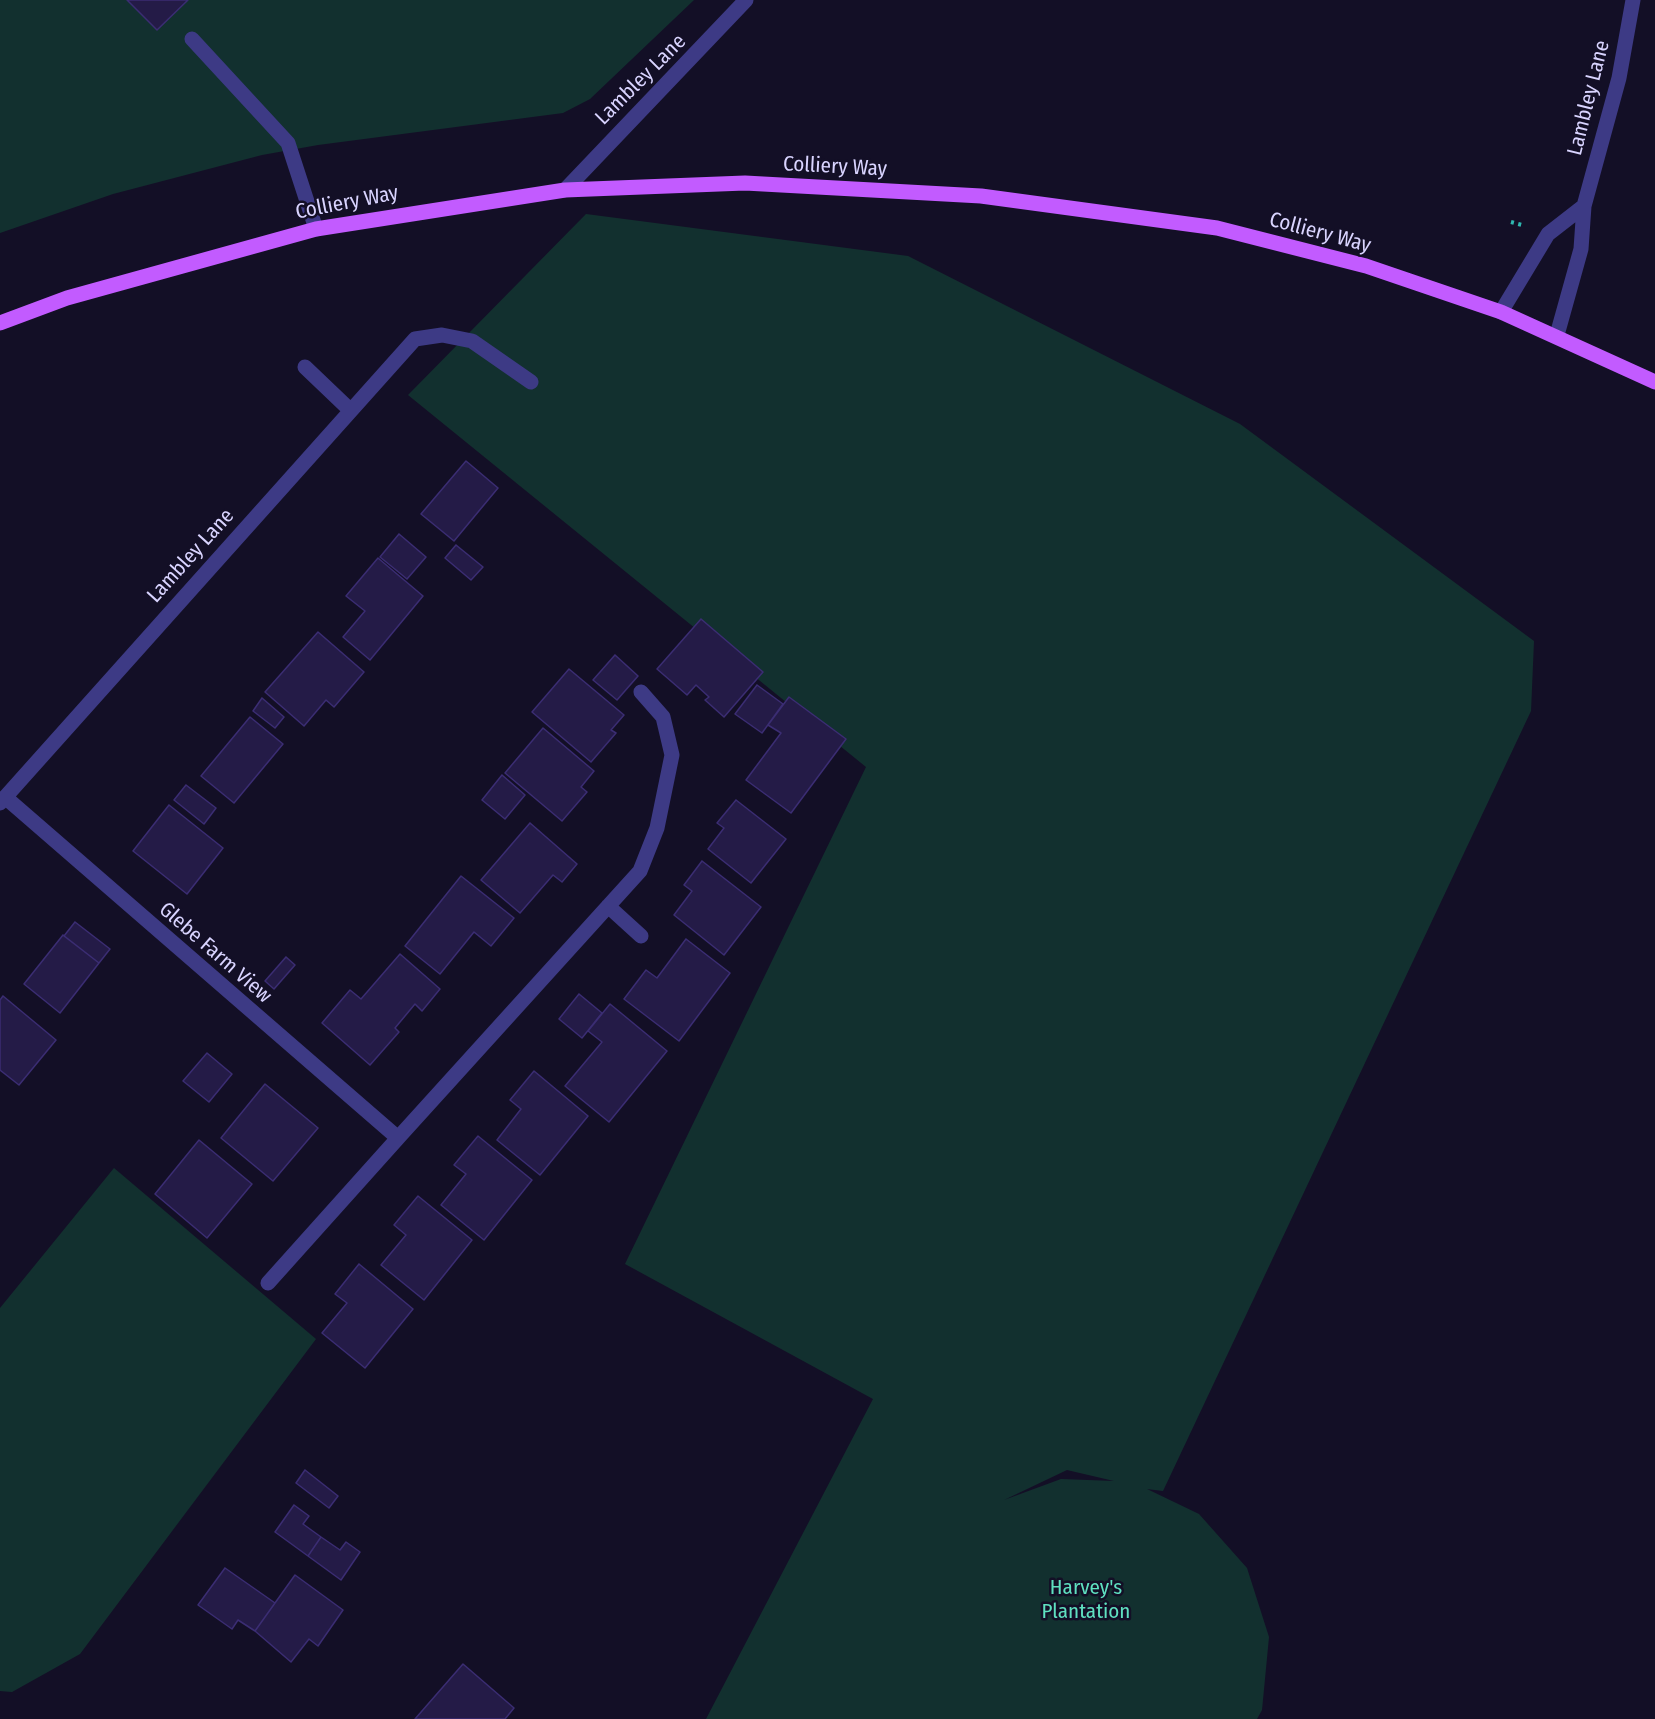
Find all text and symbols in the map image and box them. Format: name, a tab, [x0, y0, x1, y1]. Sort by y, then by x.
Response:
street label: Lambley Lane	[590, 29, 692, 131]
street label: Lambley Lane	[1563, 38, 1615, 158]
street label: Colliery Way	[782, 152, 888, 182]
street label: Colliery Way	[293, 181, 401, 225]
street label: Colliery Way	[1266, 207, 1374, 259]
street label: Lambley Lane	[142, 504, 240, 608]
street label: Glebe Farm View	[153, 897, 277, 1009]
park label: Harvey's Plantation	[1042, 1575, 1130, 1625]

